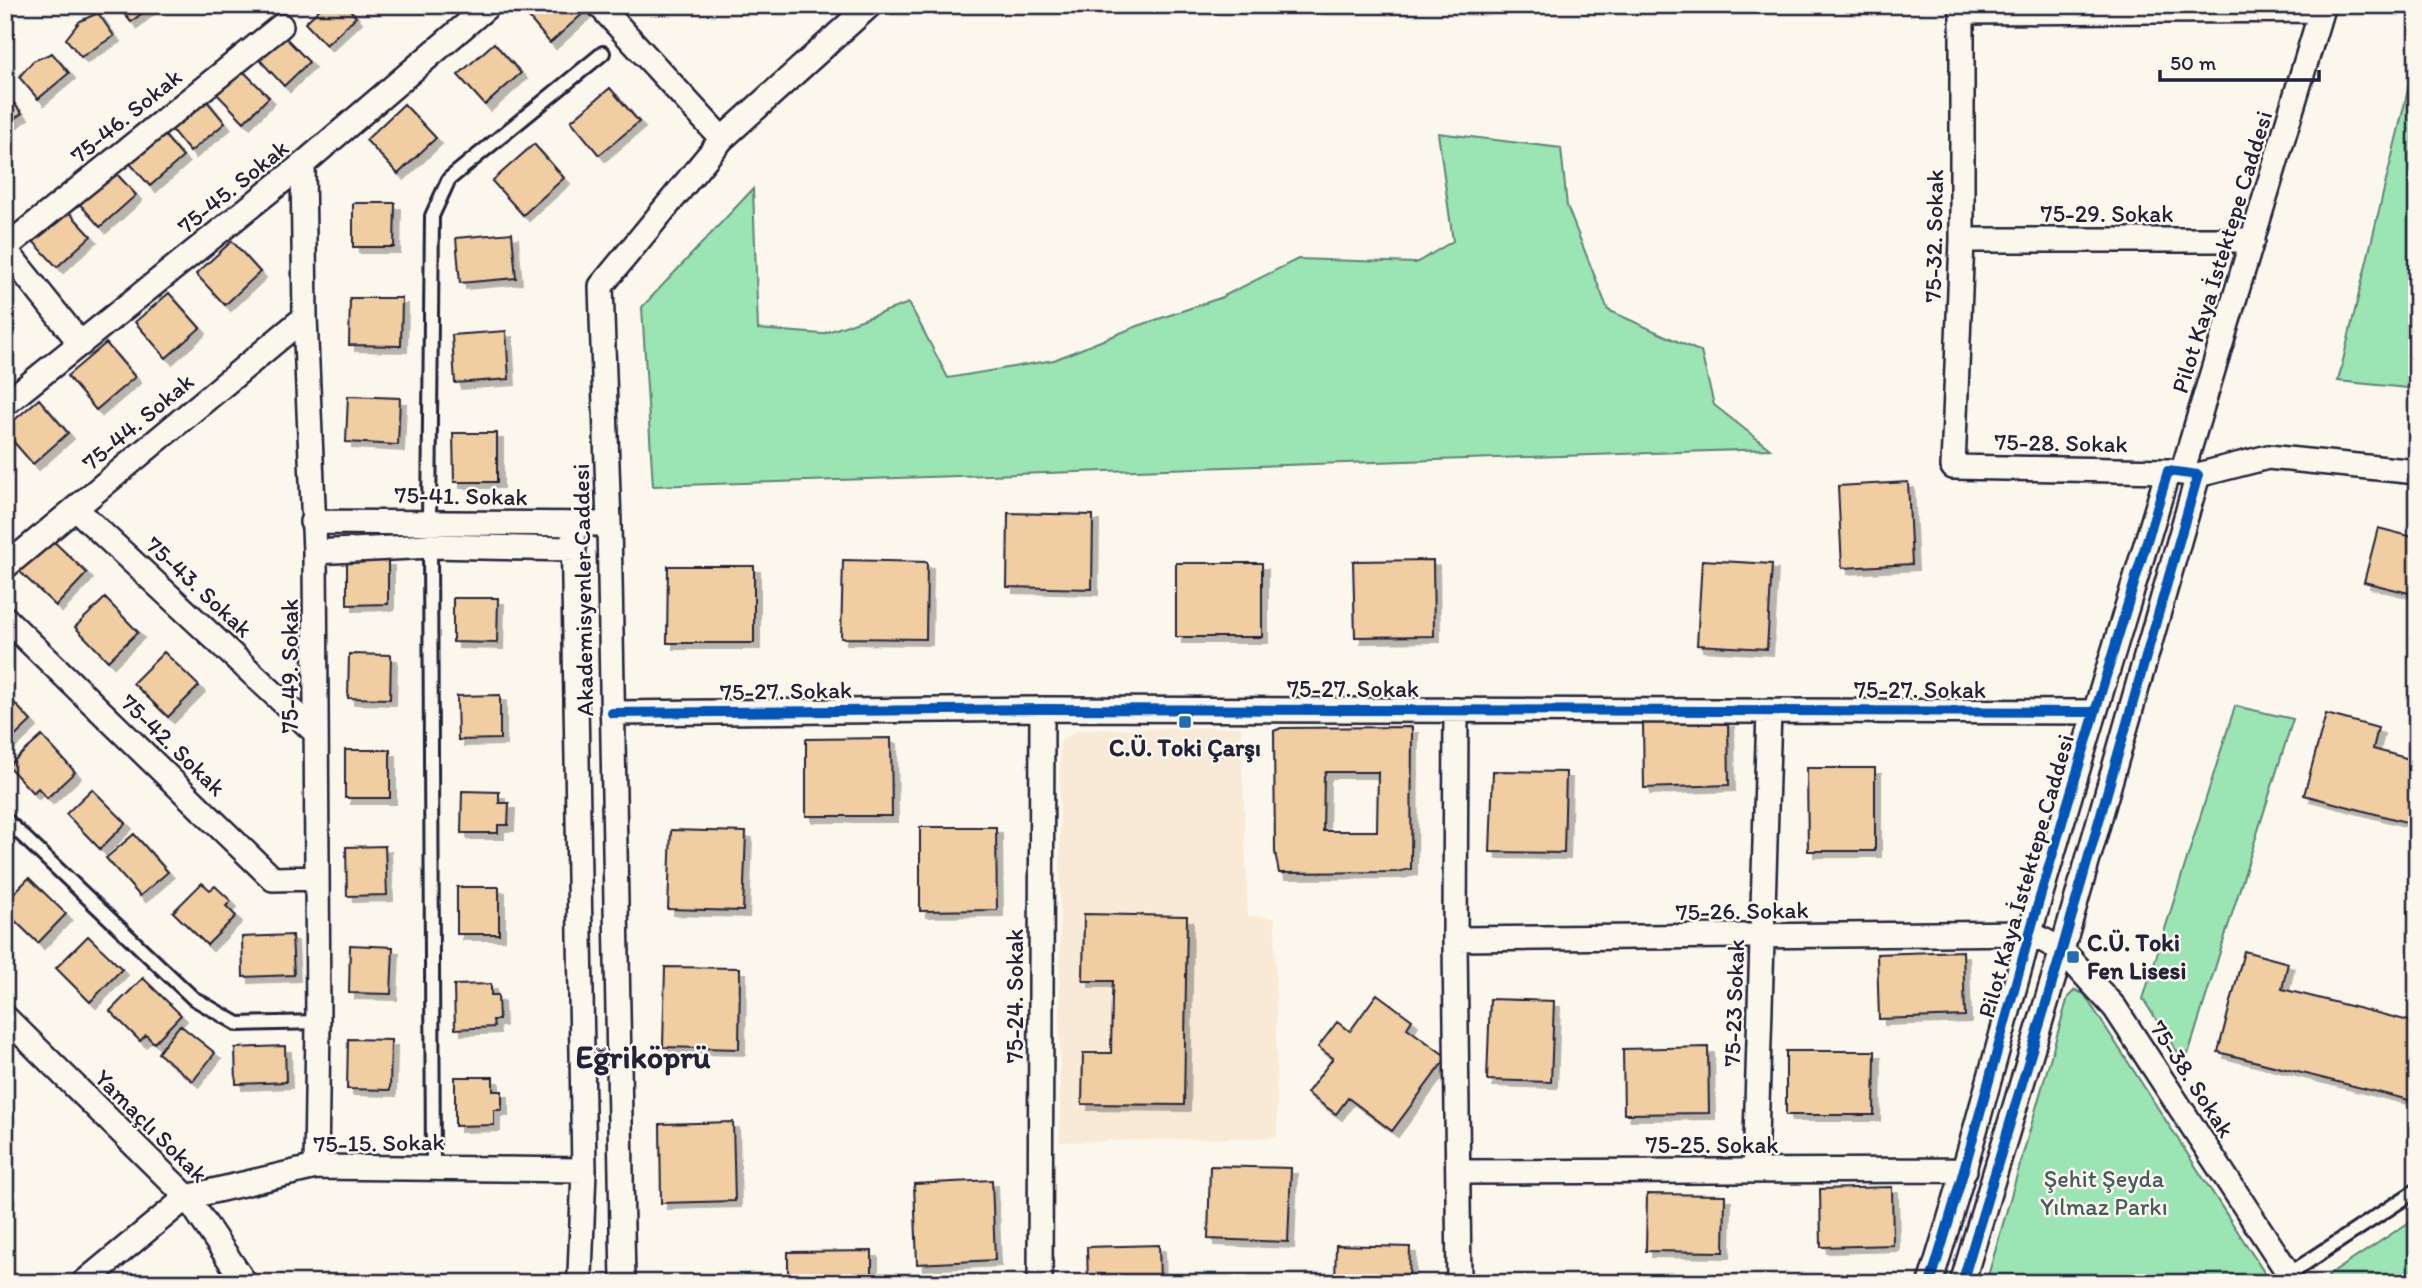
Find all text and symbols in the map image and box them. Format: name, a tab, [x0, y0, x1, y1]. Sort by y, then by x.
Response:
scale bar	[2160, 38, 2319, 82]
text: 50 m	[2170, 50, 2217, 75]
street label: 75-46. Sokak	[64, 62, 187, 169]
street label: Pilot Kaya İstektepe Caddesi	[2165, 107, 2278, 396]
street label: 75-45. Sokak	[171, 133, 294, 240]
street label: 75-32. Sokak	[1918, 169, 1949, 303]
street label: 75-29. Sokak	[2041, 199, 2173, 228]
street label: 75-44. Sokak	[76, 367, 199, 477]
street label: 75-28. Sokak	[1994, 427, 2128, 458]
street label: Akademisyenler Caddesi	[566, 463, 599, 717]
street label: 75-41. Sokak	[394, 480, 528, 511]
street label: 75-43. Sokak	[140, 530, 259, 643]
street label: 75-49. Sokak	[275, 599, 304, 733]
street label: 75-27. Sokak	[1287, 674, 1419, 703]
street label: 75-27. Sokak	[720, 675, 852, 706]
street label: 75-27. Sokak	[1854, 675, 1986, 704]
street label: 75-42. Sokak	[115, 687, 232, 802]
marker: C.Ü. Toki Çarşı	[1177, 714, 1193, 730]
street label: Pilot Kaya İstektepe Caddesi	[1971, 731, 2080, 1021]
place label: C.Ü. Toki Çarşı	[1109, 733, 1261, 763]
street label: 75-26. Sokak	[1675, 895, 1809, 926]
place label: C.Ü. Toki Fen Lisesi	[2087, 928, 2186, 985]
street label: 75-24. Sokak	[1000, 929, 1029, 1063]
street label: 75-23 Sokak	[1717, 939, 1750, 1067]
marker: C.Ü. Toki Fen Lisesi	[2065, 949, 2081, 965]
street label: 75-38. Sokak	[2144, 1015, 2241, 1143]
district label: Eğriköprü	[575, 1038, 711, 1076]
street label: Yamaçlı Sokak	[89, 1063, 214, 1188]
street label: 75-15. Sokak	[313, 1127, 445, 1158]
street label: 75-25. Sokak	[1646, 1130, 1778, 1159]
park label: Şehit Şeyda Yılmaz Parkı	[2040, 1164, 2168, 1221]

